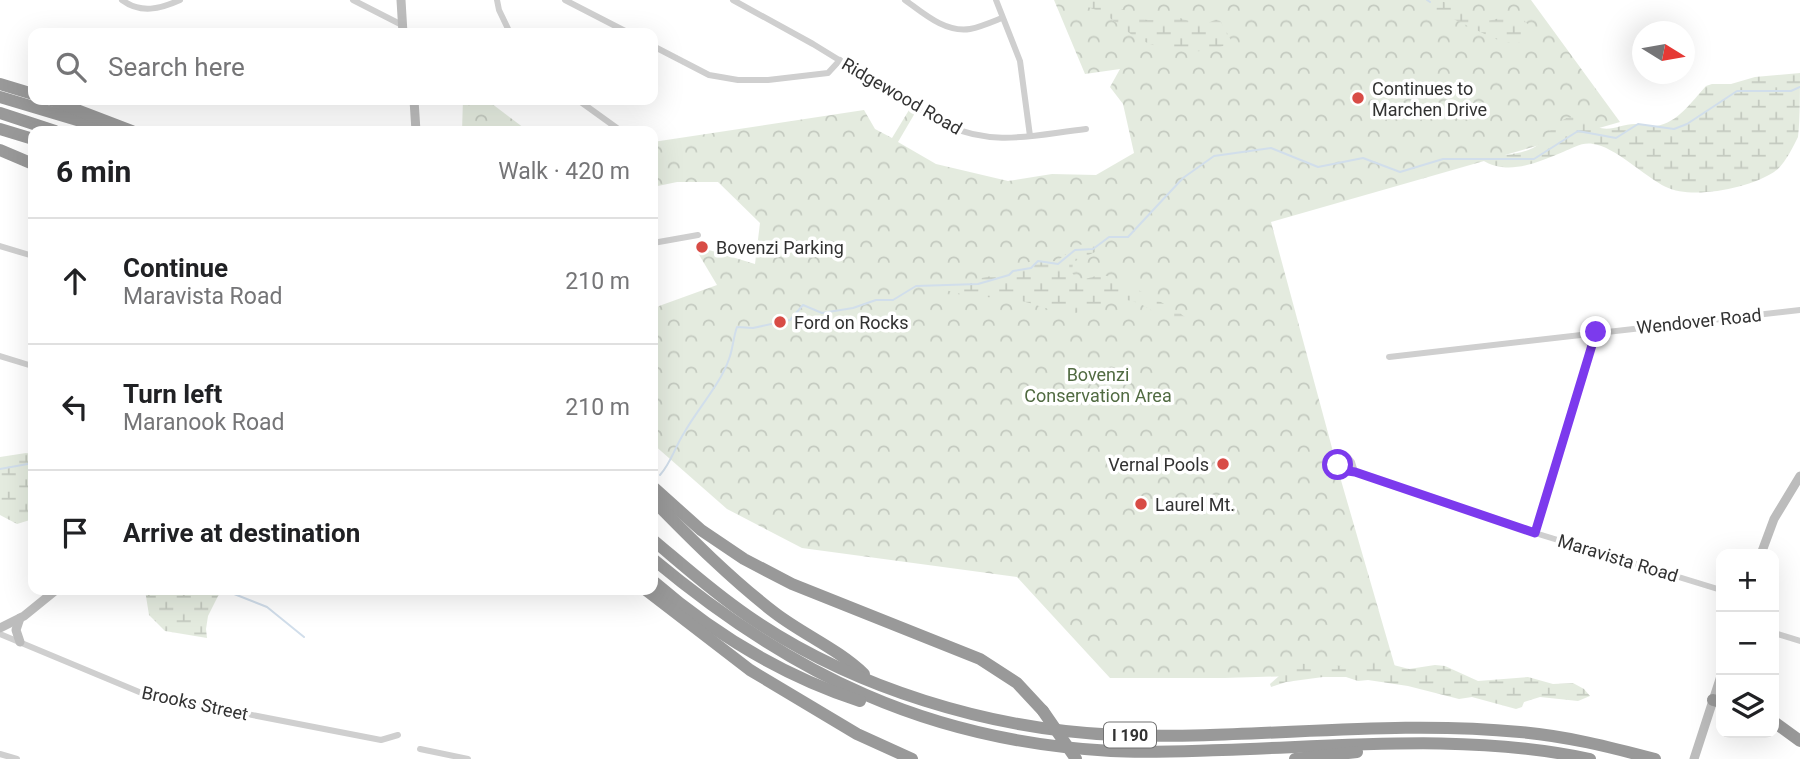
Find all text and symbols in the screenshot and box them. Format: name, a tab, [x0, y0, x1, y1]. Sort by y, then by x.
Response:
north arrow	[1632, 21, 1695, 84]
search box	[28, 28, 658, 105]
icon: search	[52, 48, 90, 86]
text: Search here	[108, 52, 245, 82]
street label: Ridgewood Road	[838, 53, 966, 139]
place label: Continues to Marchen Drive	[1372, 78, 1487, 120]
marker: Continues to Marchen Drive	[1350, 90, 1366, 106]
text: 6 min	[56, 154, 131, 189]
text: Walk · 420 m	[498, 158, 630, 185]
place label: Bovenzi Parking	[716, 237, 844, 258]
marker: Bovenzi Parking	[694, 239, 710, 255]
text: Continue	[123, 253, 228, 283]
icon: ahead	[56, 262, 94, 300]
text: 210 m	[565, 268, 630, 295]
text: Maravista Road	[123, 283, 282, 310]
street label: Wendover Road	[1636, 304, 1762, 338]
place label: Ford on Rocks	[794, 312, 908, 333]
marker: Ford on Rocks	[772, 314, 788, 330]
route end	[1580, 316, 1611, 347]
park label: Bovenzi Conservation Area	[1024, 364, 1172, 406]
text: Turn left	[123, 379, 222, 409]
icon: left	[56, 388, 94, 426]
text: 210 m	[565, 394, 630, 421]
text: Maranook Road	[123, 409, 285, 436]
route start	[1322, 449, 1353, 480]
place label: Vernal Pools	[1108, 454, 1209, 475]
marker: Vernal Pools	[1215, 456, 1231, 472]
place label: Laurel Mt.	[1155, 494, 1235, 515]
marker: Laurel Mt.	[1133, 496, 1149, 512]
icon: arrive	[56, 514, 94, 552]
text: Arrive at destination	[123, 518, 360, 548]
street label: Maravista Road	[1555, 530, 1681, 586]
map controls	[1716, 549, 1779, 738]
button: +	[1716, 549, 1779, 612]
button: −	[1716, 612, 1779, 675]
button: layers	[1716, 675, 1779, 738]
street label: Brooks Street	[140, 681, 250, 725]
road number: I 190	[1104, 722, 1156, 748]

